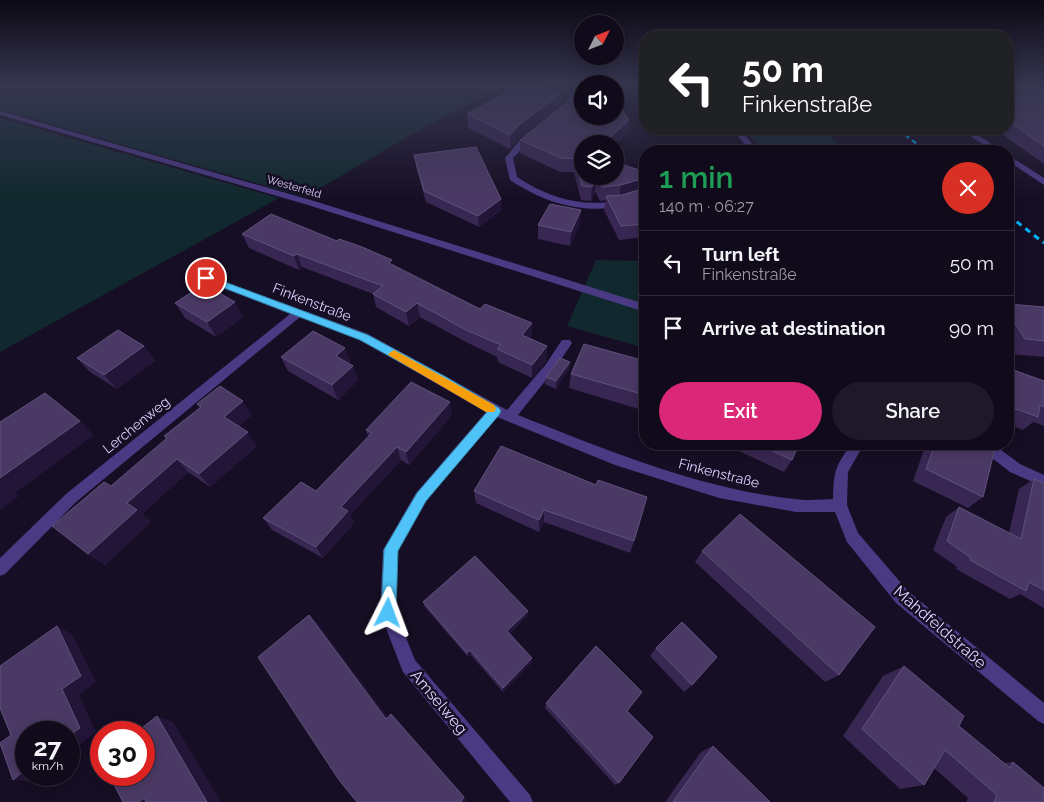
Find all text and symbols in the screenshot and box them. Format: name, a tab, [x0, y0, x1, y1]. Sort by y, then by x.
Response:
north arrow	[574, 15, 624, 65]
map controls	[574, 15, 624, 185]
text: 50 m	[742, 49, 824, 90]
icon: left	[659, 50, 724, 115]
button: sound	[574, 75, 624, 125]
text: Finkenstraße	[742, 91, 872, 117]
button: layers	[574, 135, 624, 185]
text: 1 min	[659, 160, 734, 195]
button: close	[942, 162, 994, 214]
street label: Westerfeld	[265, 173, 323, 201]
text: 140 m · 06:27	[659, 197, 754, 216]
text: Turn left	[702, 243, 779, 265]
icon: left	[659, 249, 687, 277]
text: 50 m	[950, 252, 994, 274]
pin	[185, 257, 227, 299]
icon: arrive	[192, 264, 220, 292]
text: Finkenstraße	[702, 265, 797, 284]
street label: Finkenstraße	[270, 280, 354, 324]
icon: arrive	[659, 314, 687, 342]
text: Arrive at destination	[702, 317, 886, 339]
text: 90 m	[949, 317, 994, 339]
button: Exit	[659, 382, 822, 440]
button: Share	[832, 382, 994, 440]
street label: Lerchenweg	[99, 393, 173, 457]
street label: Finkenstraße	[677, 455, 761, 491]
street label: Mahdfeldstraße	[890, 582, 990, 672]
position arrow	[361, 586, 413, 638]
street label: Amselweg	[406, 666, 472, 738]
speed limit sign: 30	[90, 721, 155, 786]
text: 27	[33, 732, 62, 762]
text: km/h	[32, 759, 63, 773]

